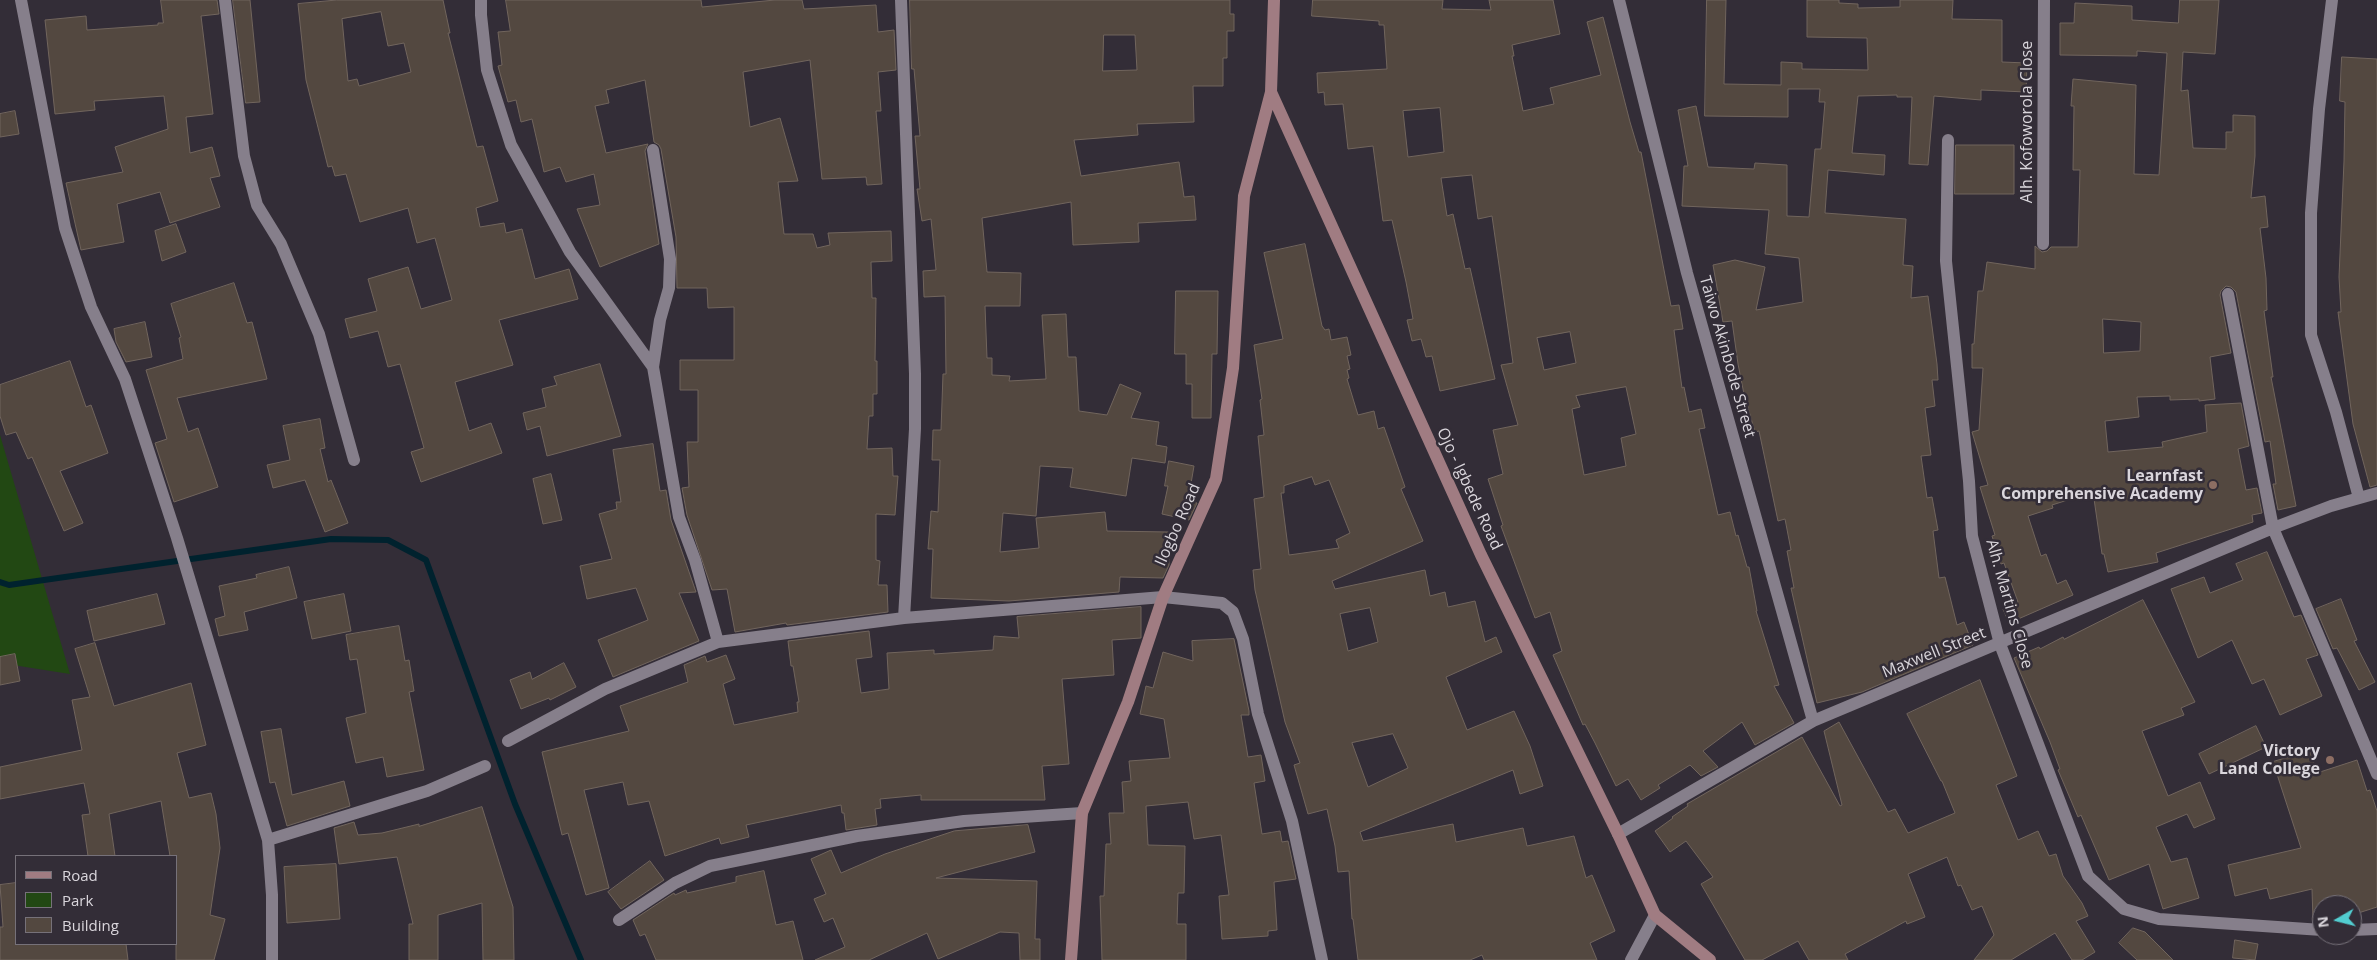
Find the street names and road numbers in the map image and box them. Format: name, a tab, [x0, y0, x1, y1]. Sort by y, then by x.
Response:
street label: Alh. Kofoworola Close	[2017, 41, 2037, 203]
street label: Taiwo Akinbode Street	[1695, 274, 1759, 440]
street label: Ojo - Igbede Road	[1432, 425, 1506, 553]
street label: Ilogbo Road	[1151, 481, 1205, 569]
street label: Alh. Martins Close	[1981, 537, 2037, 671]
street label: Maxwell Street	[1879, 624, 1989, 682]

